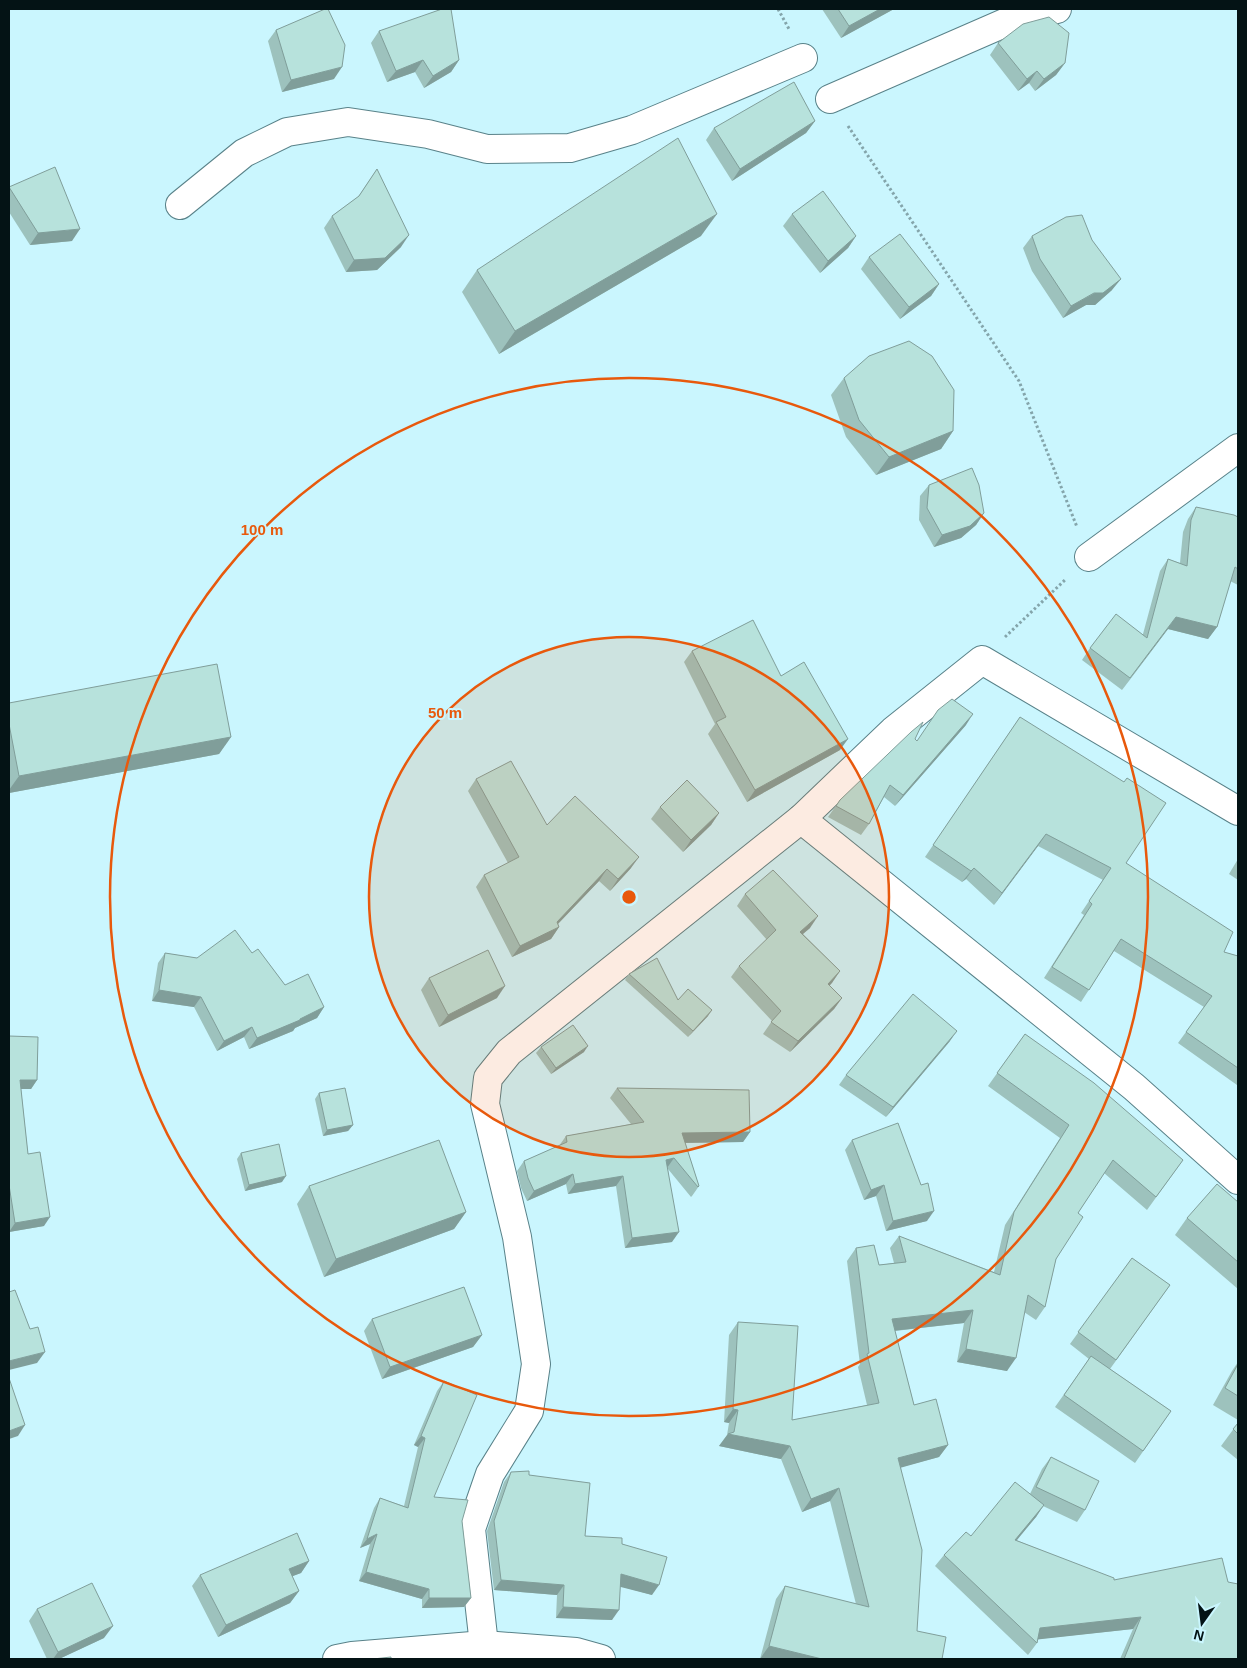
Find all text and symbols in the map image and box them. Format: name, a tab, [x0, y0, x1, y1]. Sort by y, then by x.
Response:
text: 100 m	[241, 521, 283, 538]
text: 50 m	[428, 704, 462, 721]
centre of rings	[620, 888, 638, 906]
north arrow	[1177, 1598, 1227, 1648]
text: N	[1192, 1627, 1206, 1645]

